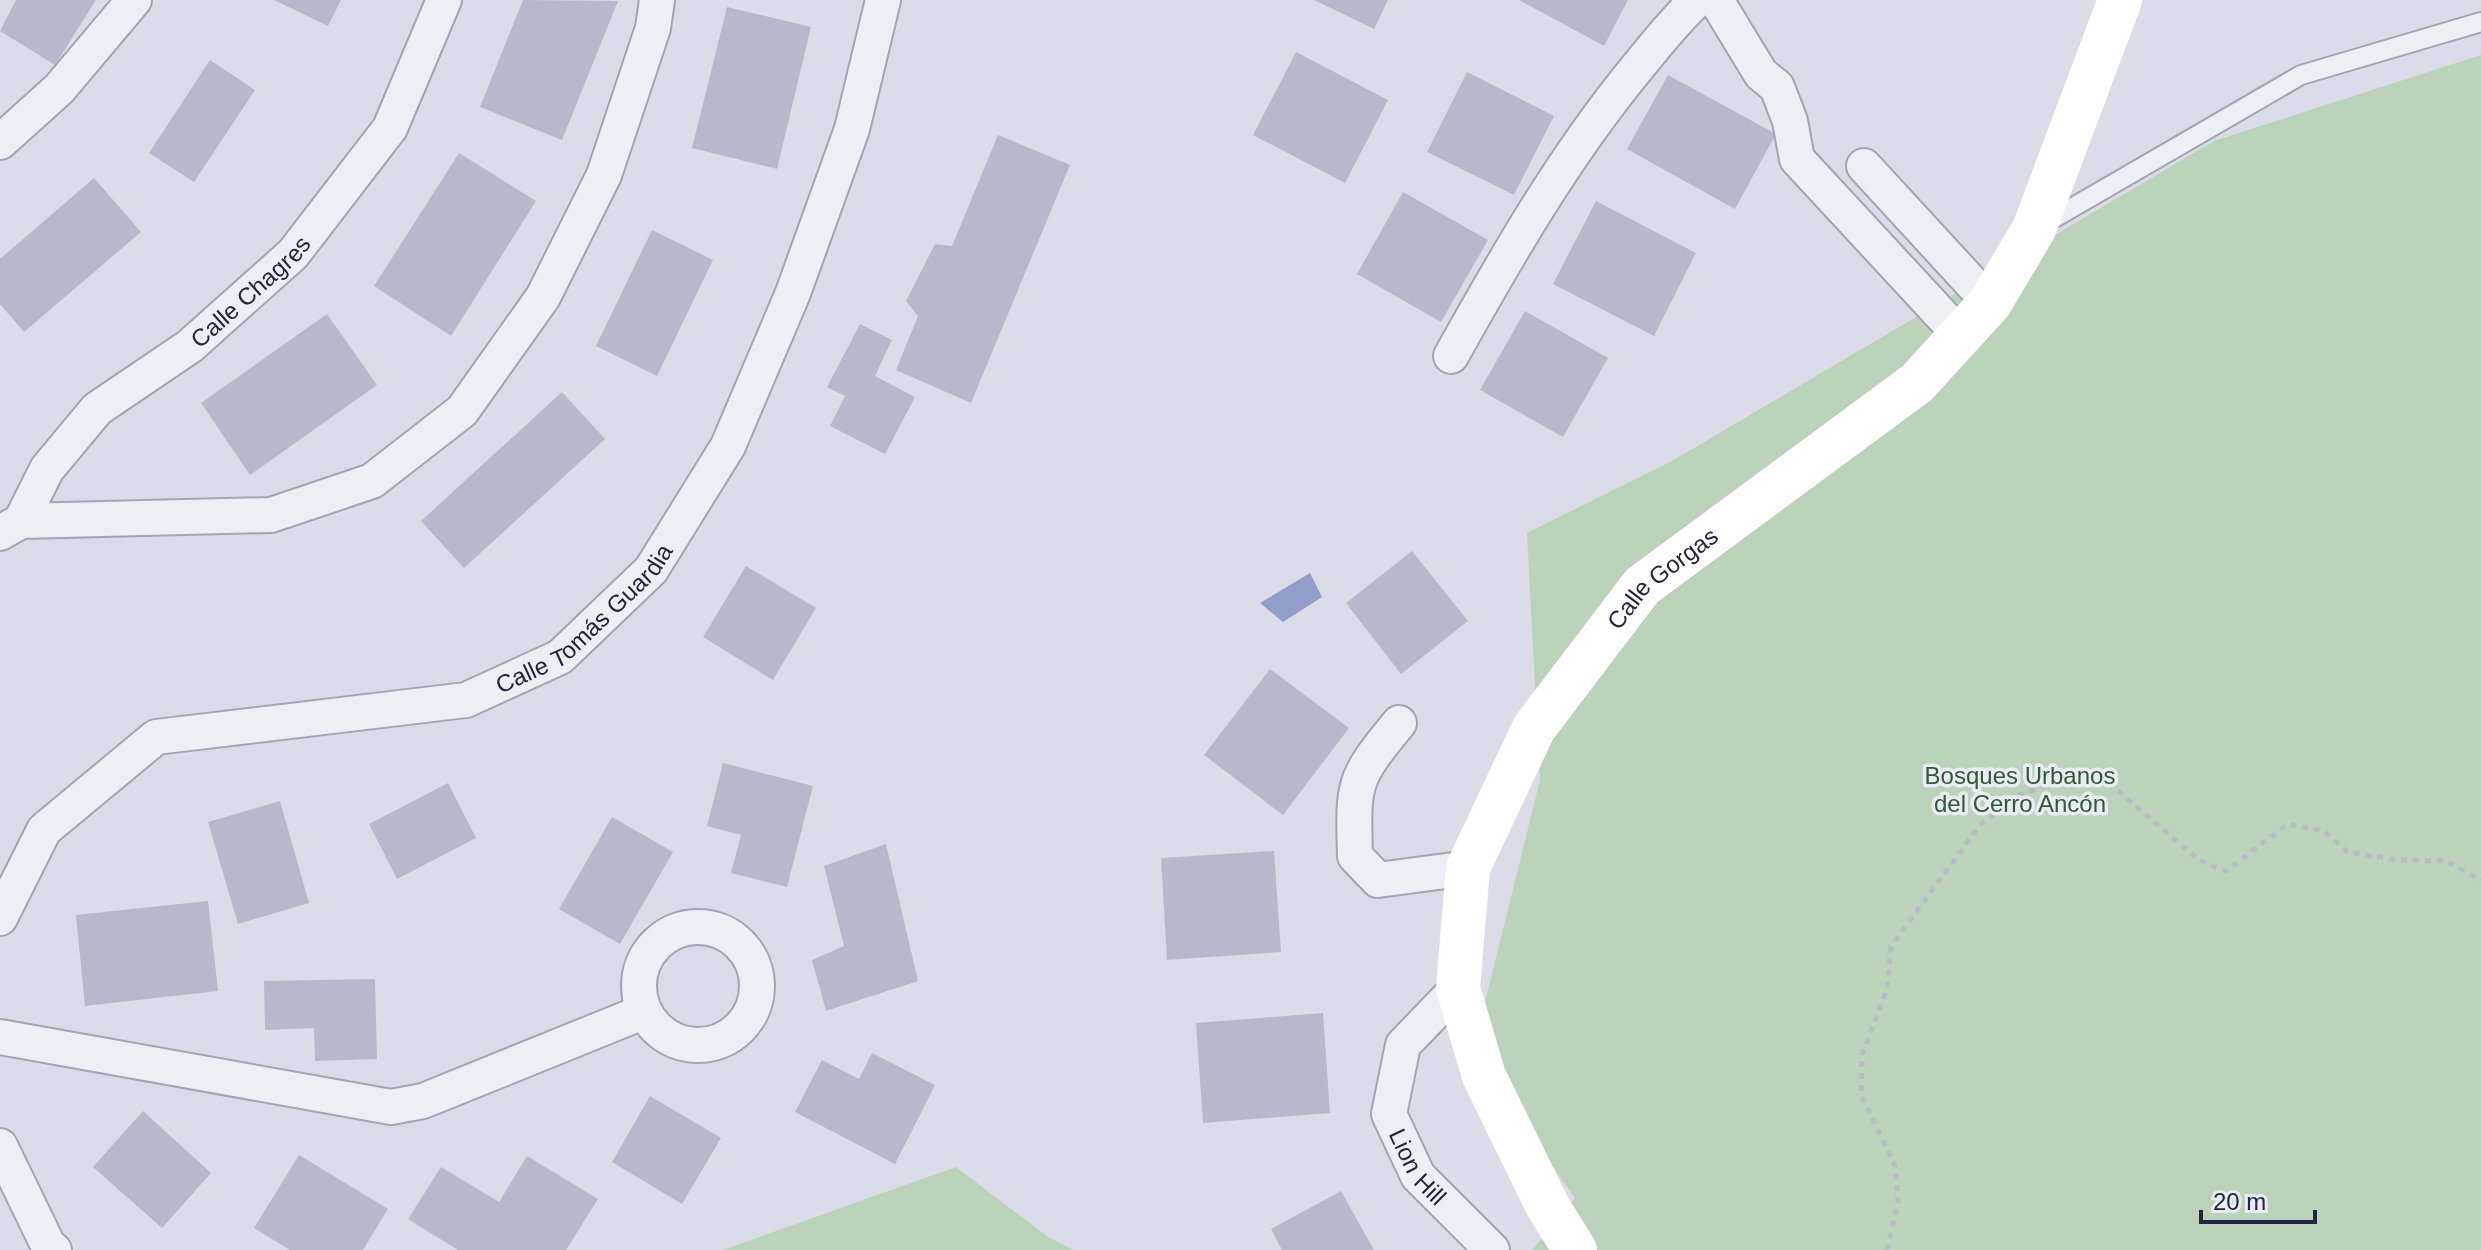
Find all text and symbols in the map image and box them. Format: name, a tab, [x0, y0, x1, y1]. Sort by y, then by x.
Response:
street label: Calle Chagres	[185, 231, 315, 353]
street label: Calle Gorgas	[1601, 522, 1723, 634]
street label: Calle Tomás Guardia	[491, 538, 678, 698]
park label: Bosques Urbanos del Cerro Ancón	[1925, 762, 2115, 817]
street label: Lion Hill	[1384, 1124, 1452, 1210]
scale bar	[2201, 1174, 2315, 1224]
text: 20 m	[2213, 1188, 2266, 1215]

